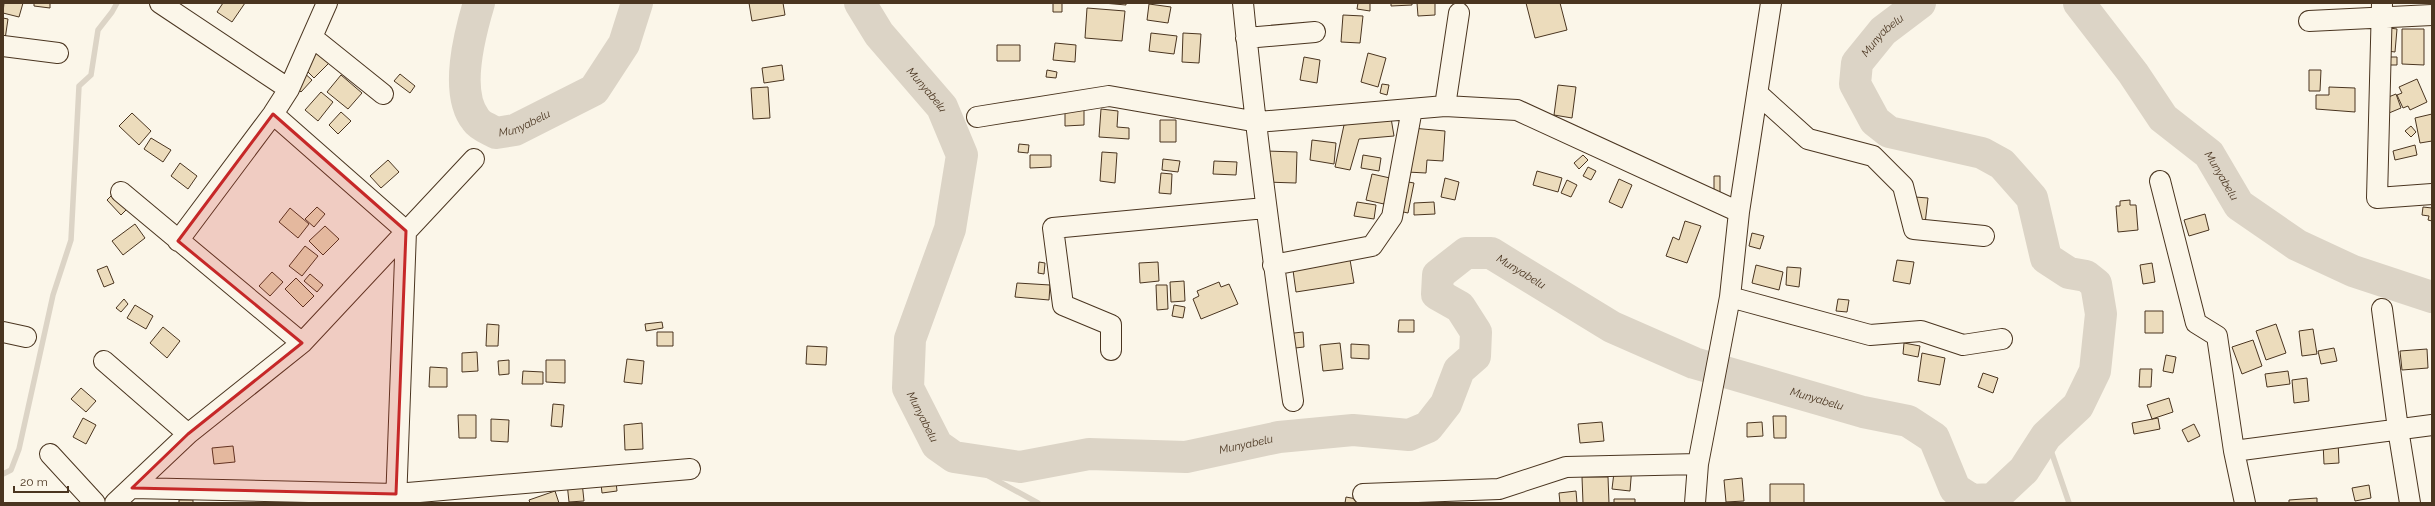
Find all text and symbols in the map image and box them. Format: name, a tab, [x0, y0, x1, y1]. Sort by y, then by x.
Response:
water label: Munyabelu	[1858, 11, 1906, 59]
water label: Munyabelu	[904, 65, 950, 114]
water label: Munyabelu	[498, 107, 552, 139]
water label: Munyabelu	[2202, 149, 2241, 203]
water label: Munyabelu	[1494, 252, 1548, 291]
water label: Munyabelu	[1789, 385, 1845, 413]
water label: Munyabelu	[904, 389, 941, 444]
water label: Munyabelu	[1218, 432, 1274, 456]
scale bar	[14, 468, 68, 494]
text: 20 m	[20, 475, 48, 489]

